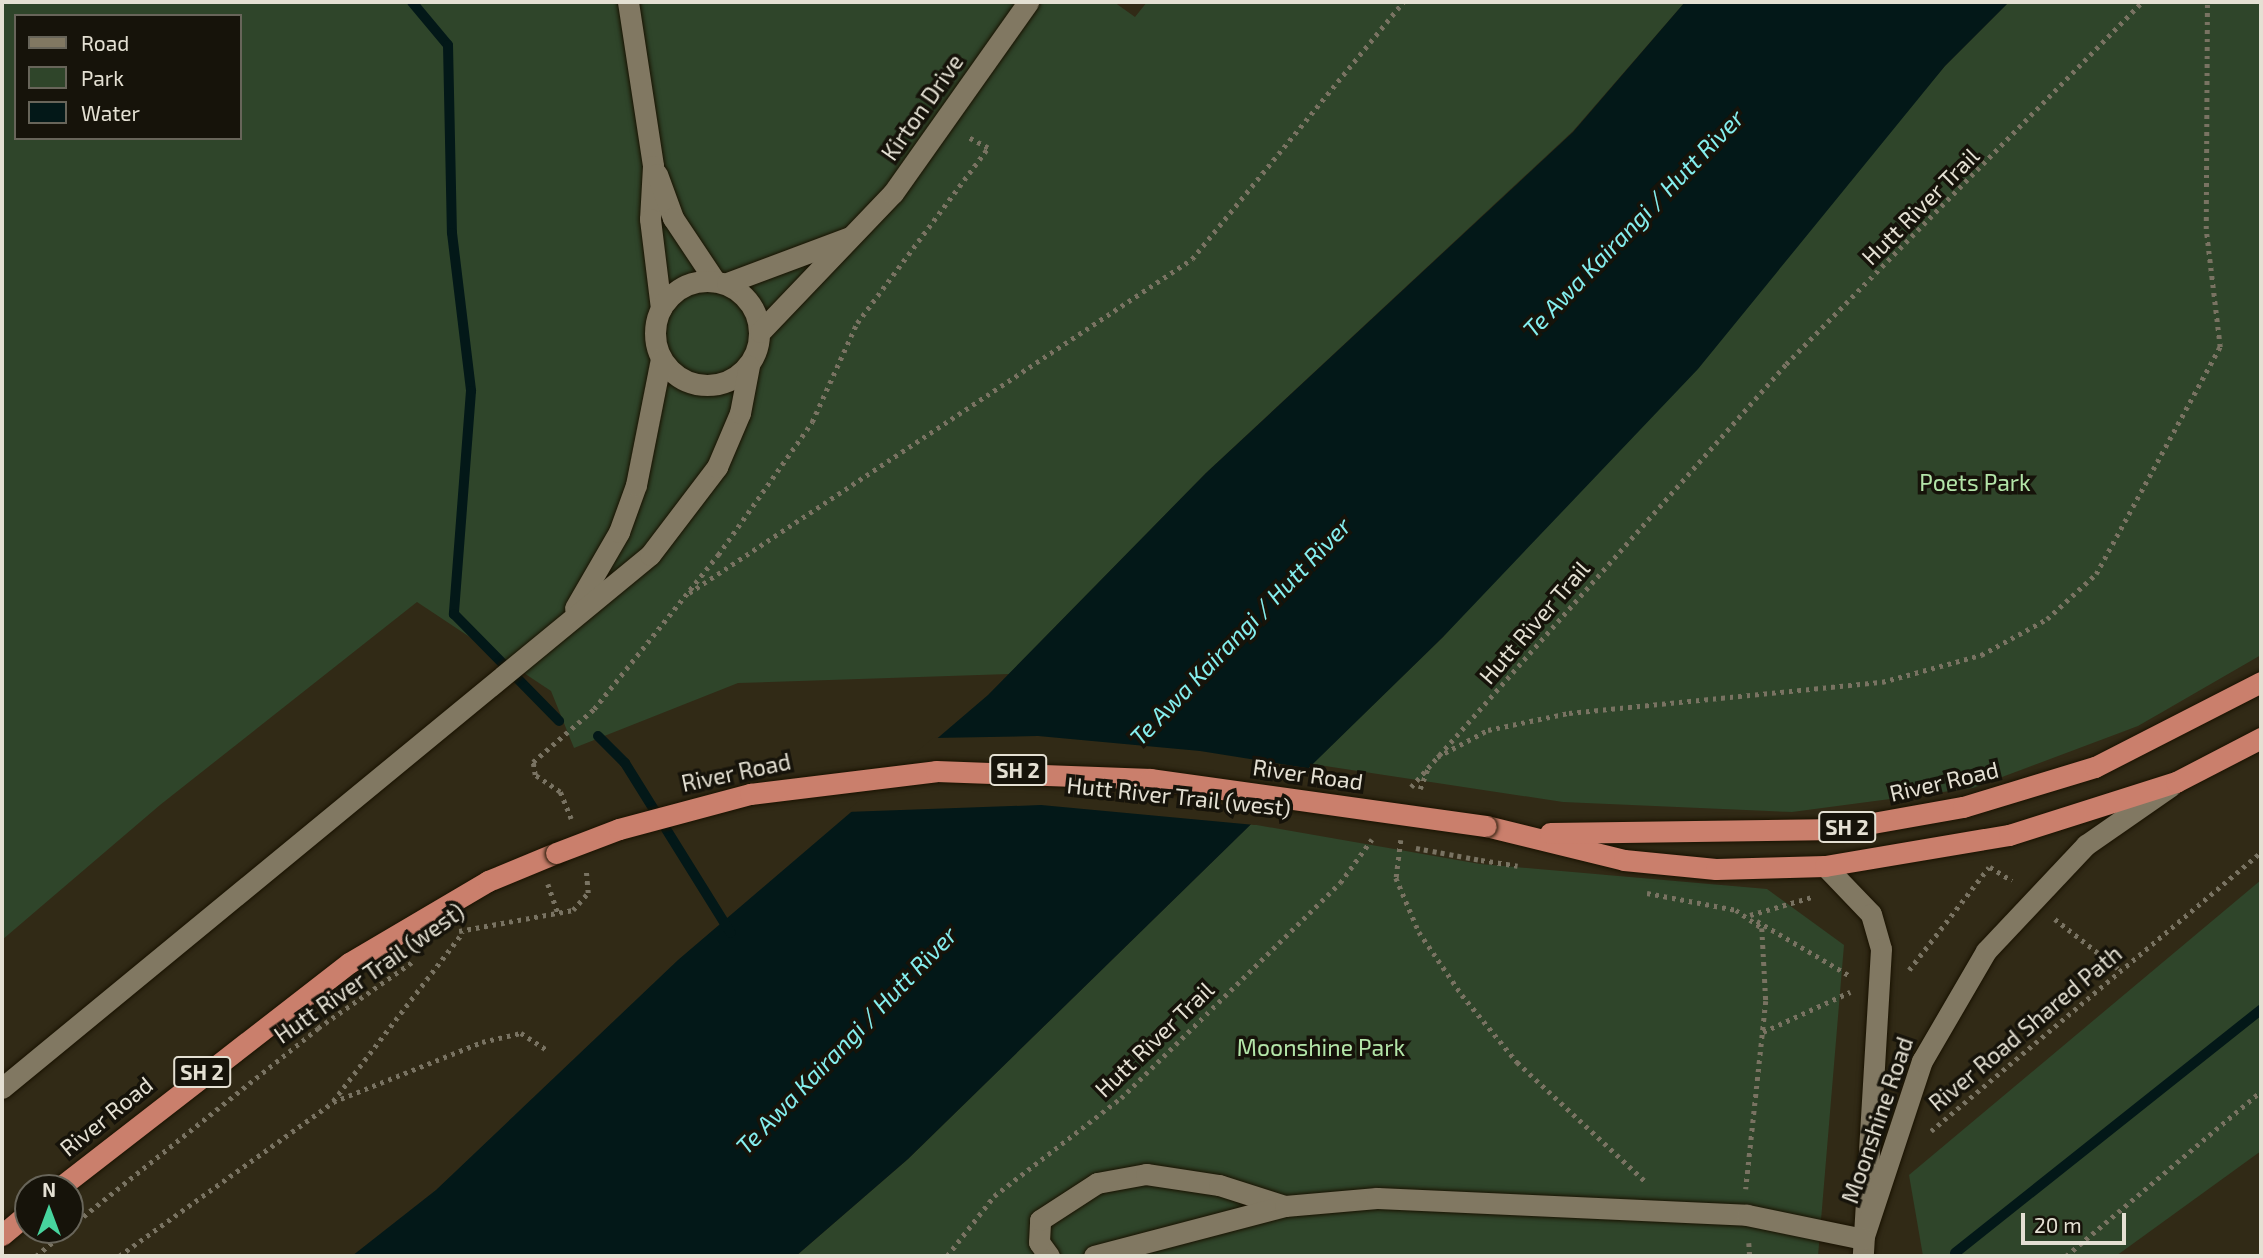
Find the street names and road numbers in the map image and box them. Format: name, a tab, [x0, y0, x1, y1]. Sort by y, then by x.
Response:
street label: Kirton Drive	[875, 49, 969, 165]
street label: Hutt River Trail	[1855, 141, 1985, 271]
street label: Hutt River Trail	[1473, 554, 1595, 690]
street label: River Road	[679, 747, 793, 797]
road number: SH 2	[988, 752, 1048, 788]
street label: River Road	[1251, 753, 1365, 795]
street label: River Road	[1887, 755, 2001, 807]
street label: Hutt River Trail (west)	[1065, 770, 1293, 822]
road number: SH 2	[1817, 810, 1877, 844]
street label: Hutt River Trail (west)	[268, 897, 470, 1049]
street label: River Road Shared Path	[1923, 939, 2127, 1117]
street label: Hutt River Trail	[1089, 975, 1219, 1103]
street label: Moonshine Road	[1836, 1033, 1918, 1207]
road number: SH 2	[172, 1054, 232, 1090]
street label: River Road	[54, 1070, 158, 1162]

